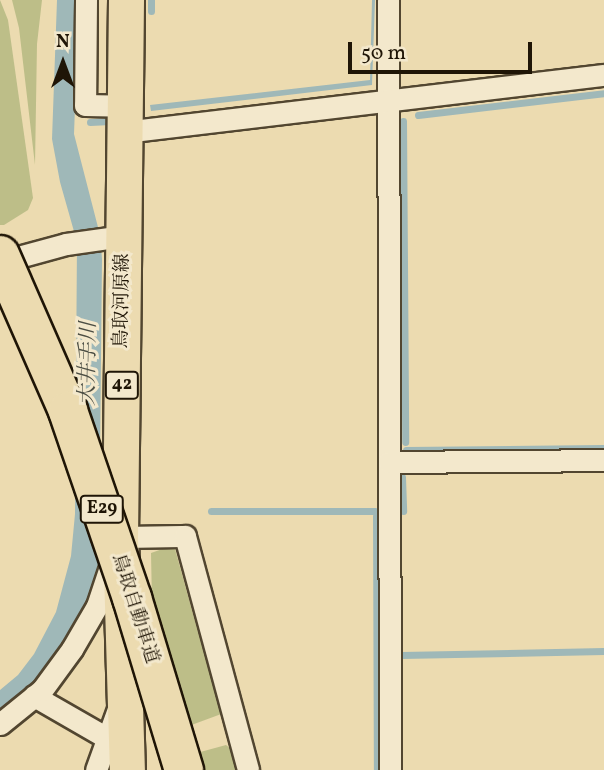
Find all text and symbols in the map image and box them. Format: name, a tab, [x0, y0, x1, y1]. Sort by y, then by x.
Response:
north arrow	[28, 28, 98, 98]
scale bar	[352, 28, 536, 72]
text: N	[56, 29, 70, 55]
text: 50 m	[361, 39, 406, 68]
street label: 鳥取河原線	[111, 253, 135, 349]
water label: 大井手川	[76, 322, 102, 406]
road number: 42	[104, 370, 140, 400]
road number: E29	[79, 494, 125, 524]
street label: 鳥取自動車道	[106, 551, 162, 667]

